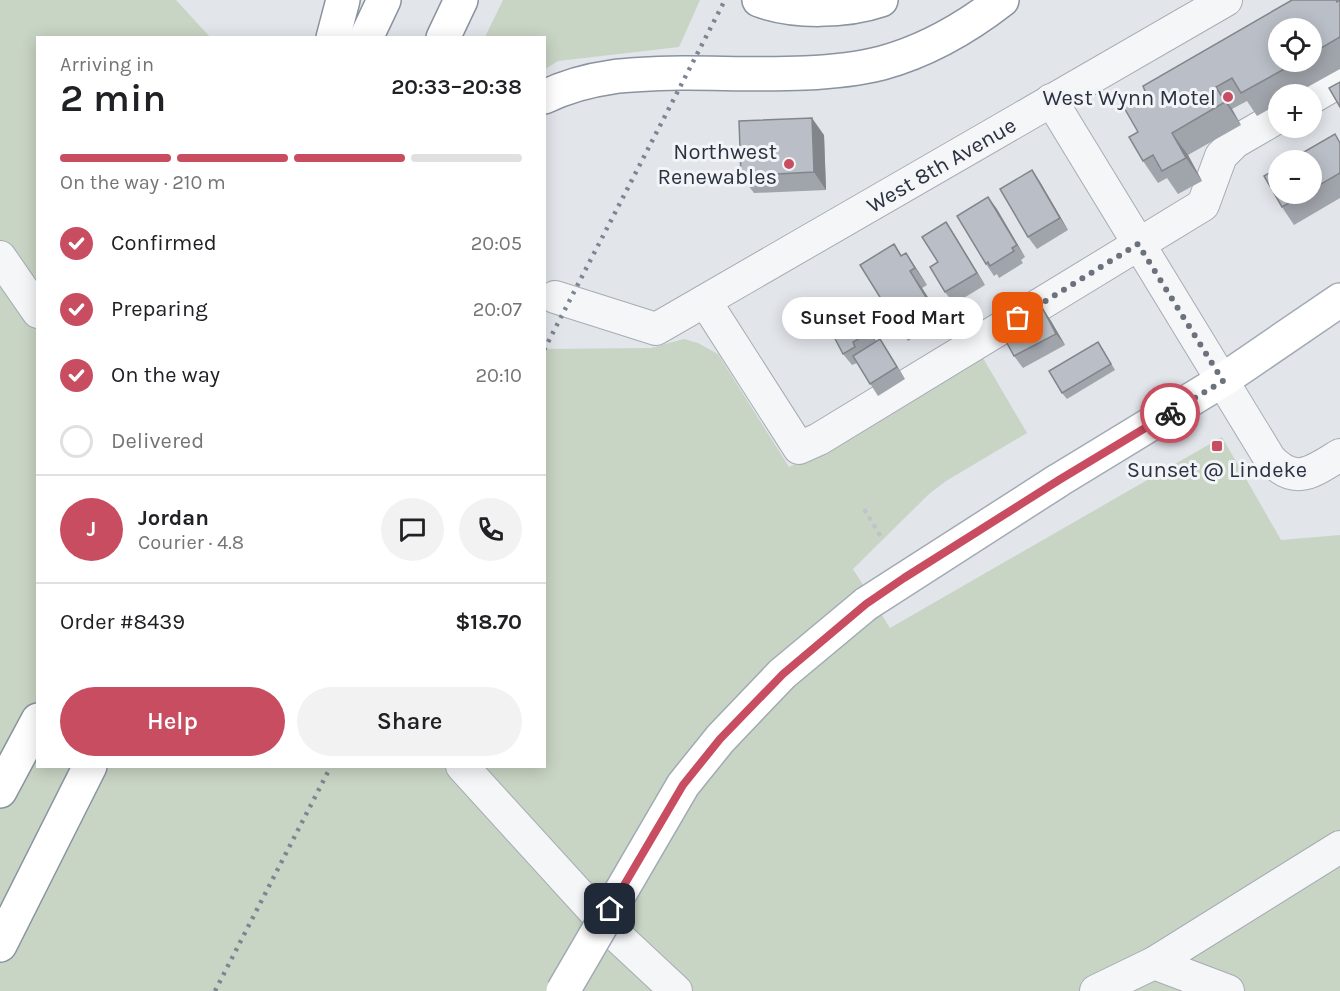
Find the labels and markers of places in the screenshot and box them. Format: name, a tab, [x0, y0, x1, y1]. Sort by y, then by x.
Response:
place label: West Wynn Motel	[1043, 85, 1216, 111]
marker: West Wynn Motel	[1221, 90, 1235, 104]
place label: Northwest Renewables	[658, 139, 777, 190]
marker: Northwest Renewables	[782, 157, 796, 171]
pin	[992, 292, 1043, 343]
callout: Sunset Food Mart	[781, 297, 982, 339]
marker: Sunset @ Lindeke	[1210, 439, 1224, 453]
place label: Sunset @ Lindeke	[1127, 457, 1307, 483]
pin	[584, 883, 635, 934]

